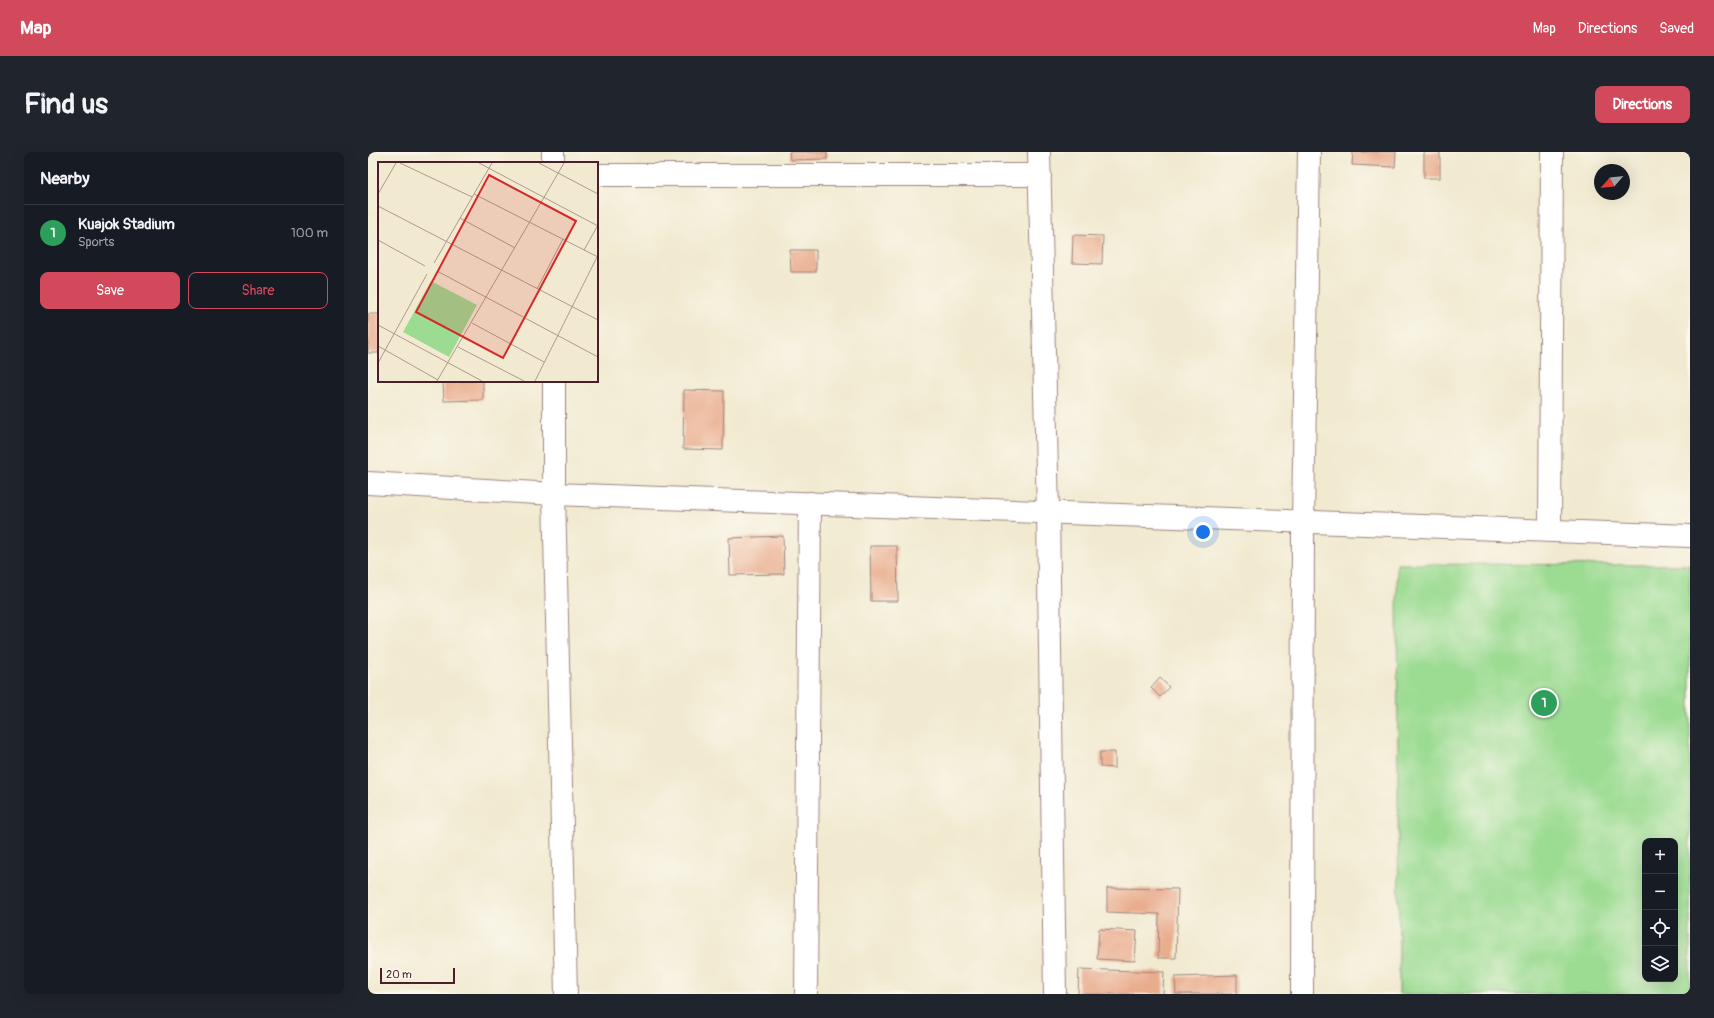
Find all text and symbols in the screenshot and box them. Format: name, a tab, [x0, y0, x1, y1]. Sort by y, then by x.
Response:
text: Map	[20, 16, 51, 40]
text: Map	[1533, 20, 1556, 37]
text: Directions	[1578, 20, 1637, 37]
text: Saved	[1659, 20, 1694, 37]
button: Directions	[1595, 86, 1690, 123]
text: Find us	[24, 87, 108, 122]
inset map	[378, 162, 598, 382]
north arrow	[1594, 164, 1630, 200]
text: Nearby	[40, 168, 89, 189]
text: Kuajok Stadium	[78, 215, 175, 234]
text: 1	[50, 225, 56, 241]
text: 100 m	[291, 225, 328, 241]
text: Sports	[78, 234, 114, 250]
button: Save	[40, 272, 180, 309]
button: Share	[188, 272, 328, 309]
your location	[1193, 522, 1213, 542]
pin: 1	[1531, 688, 1557, 718]
map controls	[1642, 838, 1678, 982]
button: +	[1642, 838, 1678, 874]
button: −	[1642, 874, 1678, 910]
button: locate	[1642, 910, 1678, 946]
button: layers	[1642, 946, 1678, 982]
scale bar	[380, 966, 455, 985]
text: 20 m	[386, 968, 412, 981]

